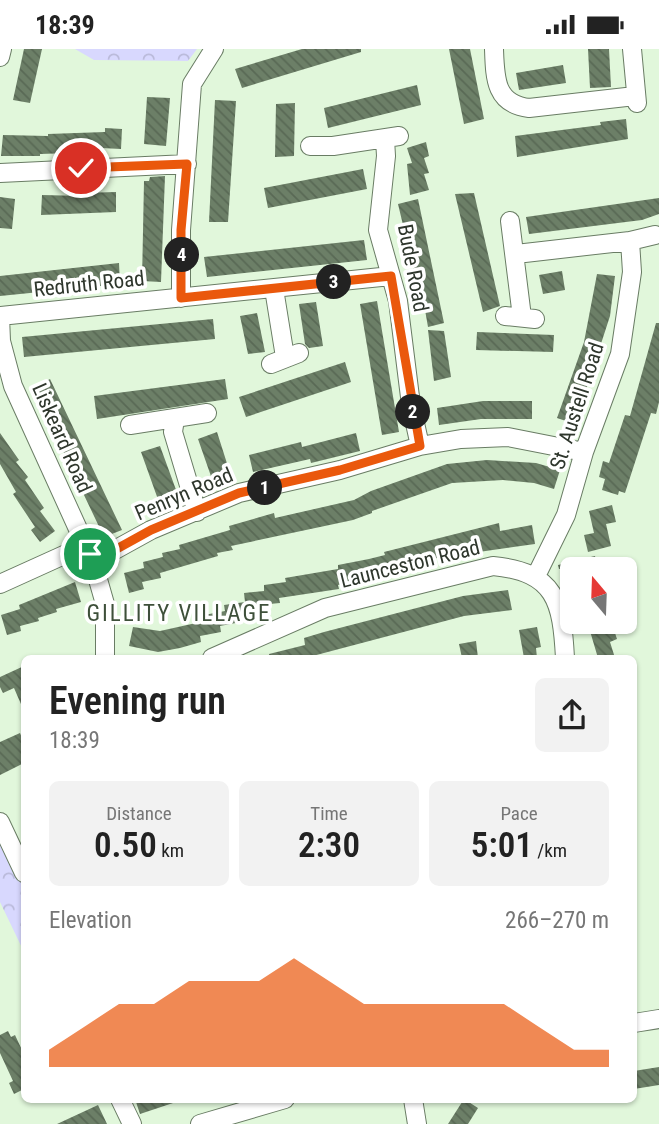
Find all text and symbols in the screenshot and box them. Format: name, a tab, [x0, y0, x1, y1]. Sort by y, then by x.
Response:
text: 18:39	[35, 10, 95, 40]
pin	[51, 138, 111, 198]
icon: check	[62, 149, 100, 187]
street label: Bude Road	[393, 222, 433, 314]
pin: 4	[164, 237, 200, 273]
text: 4	[177, 243, 186, 266]
pin: 3	[316, 265, 352, 299]
street label: Redruth Road	[32, 266, 146, 302]
text: 3	[329, 270, 338, 293]
street label: St. Austell Road	[545, 340, 609, 472]
street label: Liskeard Road	[27, 380, 97, 496]
pin: 2	[396, 395, 430, 429]
text: 2	[408, 400, 417, 423]
street label: Penryn Road	[131, 463, 237, 525]
pin: 1	[247, 471, 282, 506]
text: 1	[260, 476, 269, 499]
pin	[60, 524, 120, 584]
icon: arrive	[71, 535, 109, 573]
street label: Launceston Road	[338, 535, 482, 593]
north arrow	[560, 557, 637, 633]
map controls	[560, 557, 637, 634]
district label: GILLITY VILLAGE	[86, 600, 272, 627]
button: share	[535, 678, 609, 752]
text: Evening run	[49, 679, 226, 723]
text: 18:39	[49, 727, 100, 754]
text: Distance	[106, 802, 172, 825]
text: Time	[310, 802, 348, 825]
text: Pace	[500, 802, 538, 825]
text: 0.50	[94, 825, 157, 866]
text: 2:30	[298, 825, 360, 866]
text: 5:01	[471, 825, 533, 866]
text: km	[157, 839, 184, 862]
text: /km	[533, 839, 567, 862]
text: Elevation	[49, 907, 132, 934]
text: 266–270 m	[505, 907, 609, 934]

